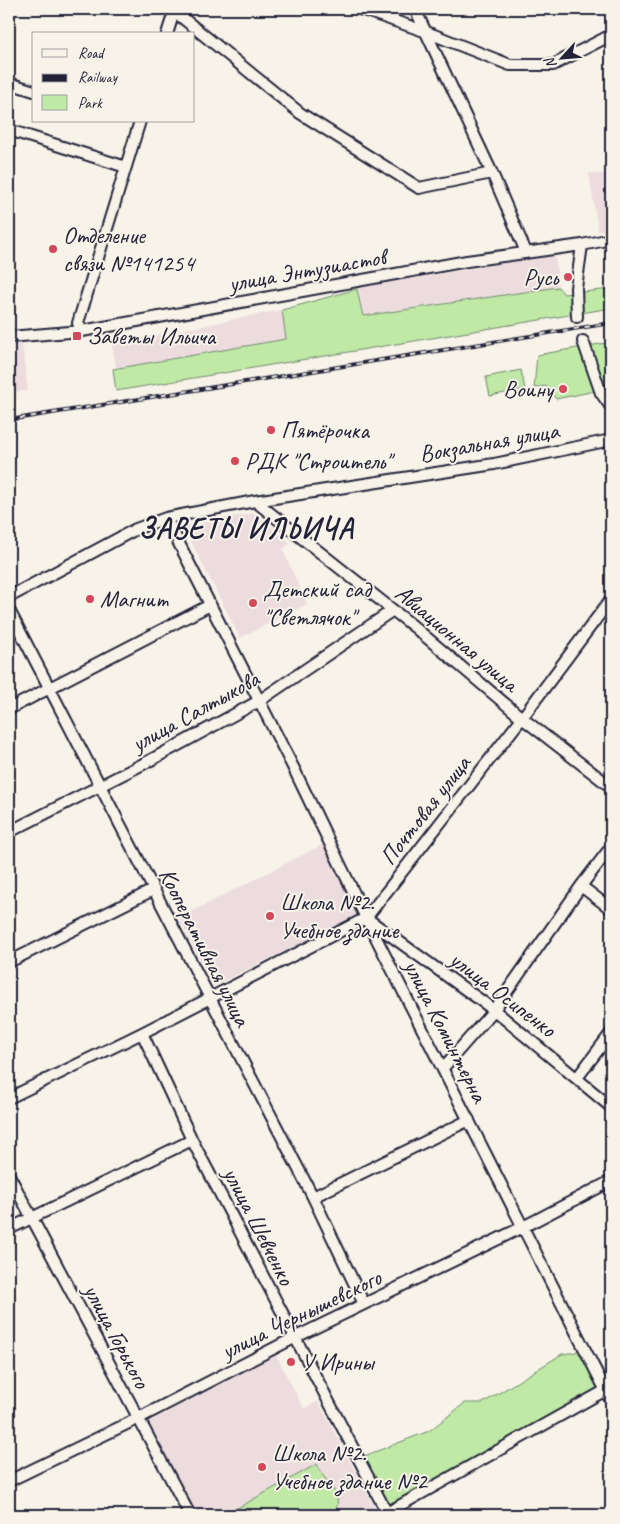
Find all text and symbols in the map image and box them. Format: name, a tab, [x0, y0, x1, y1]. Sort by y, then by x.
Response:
legend	[32, 32, 195, 122]
north arrow	[538, 32, 588, 82]
text: Road	[78, 44, 105, 63]
text: N	[540, 54, 560, 71]
text: Railway	[78, 68, 119, 87]
text: Park	[78, 94, 103, 113]
place label: Отделение связи №141254	[63, 220, 196, 278]
street label: улица Энтузиастов	[224, 241, 392, 299]
marker: Отделение связи №141254	[47, 243, 59, 255]
place label: Русь	[524, 262, 560, 292]
marker: Русь	[562, 271, 574, 283]
place label: Заветы Ильича	[87, 321, 217, 351]
marker: Заветы Ильича	[71, 330, 83, 342]
place label: Воину	[503, 374, 555, 404]
marker: Воину	[557, 383, 569, 395]
place label: Пятёрочка	[281, 415, 370, 445]
street label: Вокзальная улица	[417, 415, 562, 469]
marker: Пятёрочка	[265, 424, 277, 436]
place label: РДК "Строитель"	[245, 446, 396, 476]
marker: РДК "Строитель"	[229, 455, 241, 467]
district label: ЗАВЕТЫ ИЛЬИЧА	[138, 510, 355, 547]
place label: Детский сад "Светлячок"	[263, 574, 373, 632]
street label: Авиационная улица	[389, 578, 526, 700]
place label: Магнит	[100, 584, 169, 614]
marker: Магнит	[84, 593, 96, 605]
marker: Детский сад "Светлячок"	[247, 597, 259, 609]
street label: улица Салтыкова	[124, 663, 265, 759]
street label: Почтовая улица	[373, 748, 478, 871]
street label: Кооперативная улица	[152, 863, 259, 1033]
place label: Школа №2. Учебное здание	[280, 887, 401, 946]
marker: Школа №2. Учебное здание	[264, 910, 276, 922]
street label: улица Осипенко	[442, 943, 563, 1045]
street label: улица Коминтерна	[396, 953, 495, 1109]
street label: улица Шевченко	[216, 1160, 302, 1291]
street label: улица Чернышевского	[214, 1262, 387, 1367]
street label: улица Горького	[76, 1277, 158, 1395]
place label: У Ирины	[301, 1347, 376, 1377]
marker: У Ирины	[285, 1356, 297, 1368]
place label: Школа №2. Учебное здание №2	[272, 1438, 429, 1497]
marker: Школа №2. Учебное здание №2	[256, 1461, 268, 1473]

